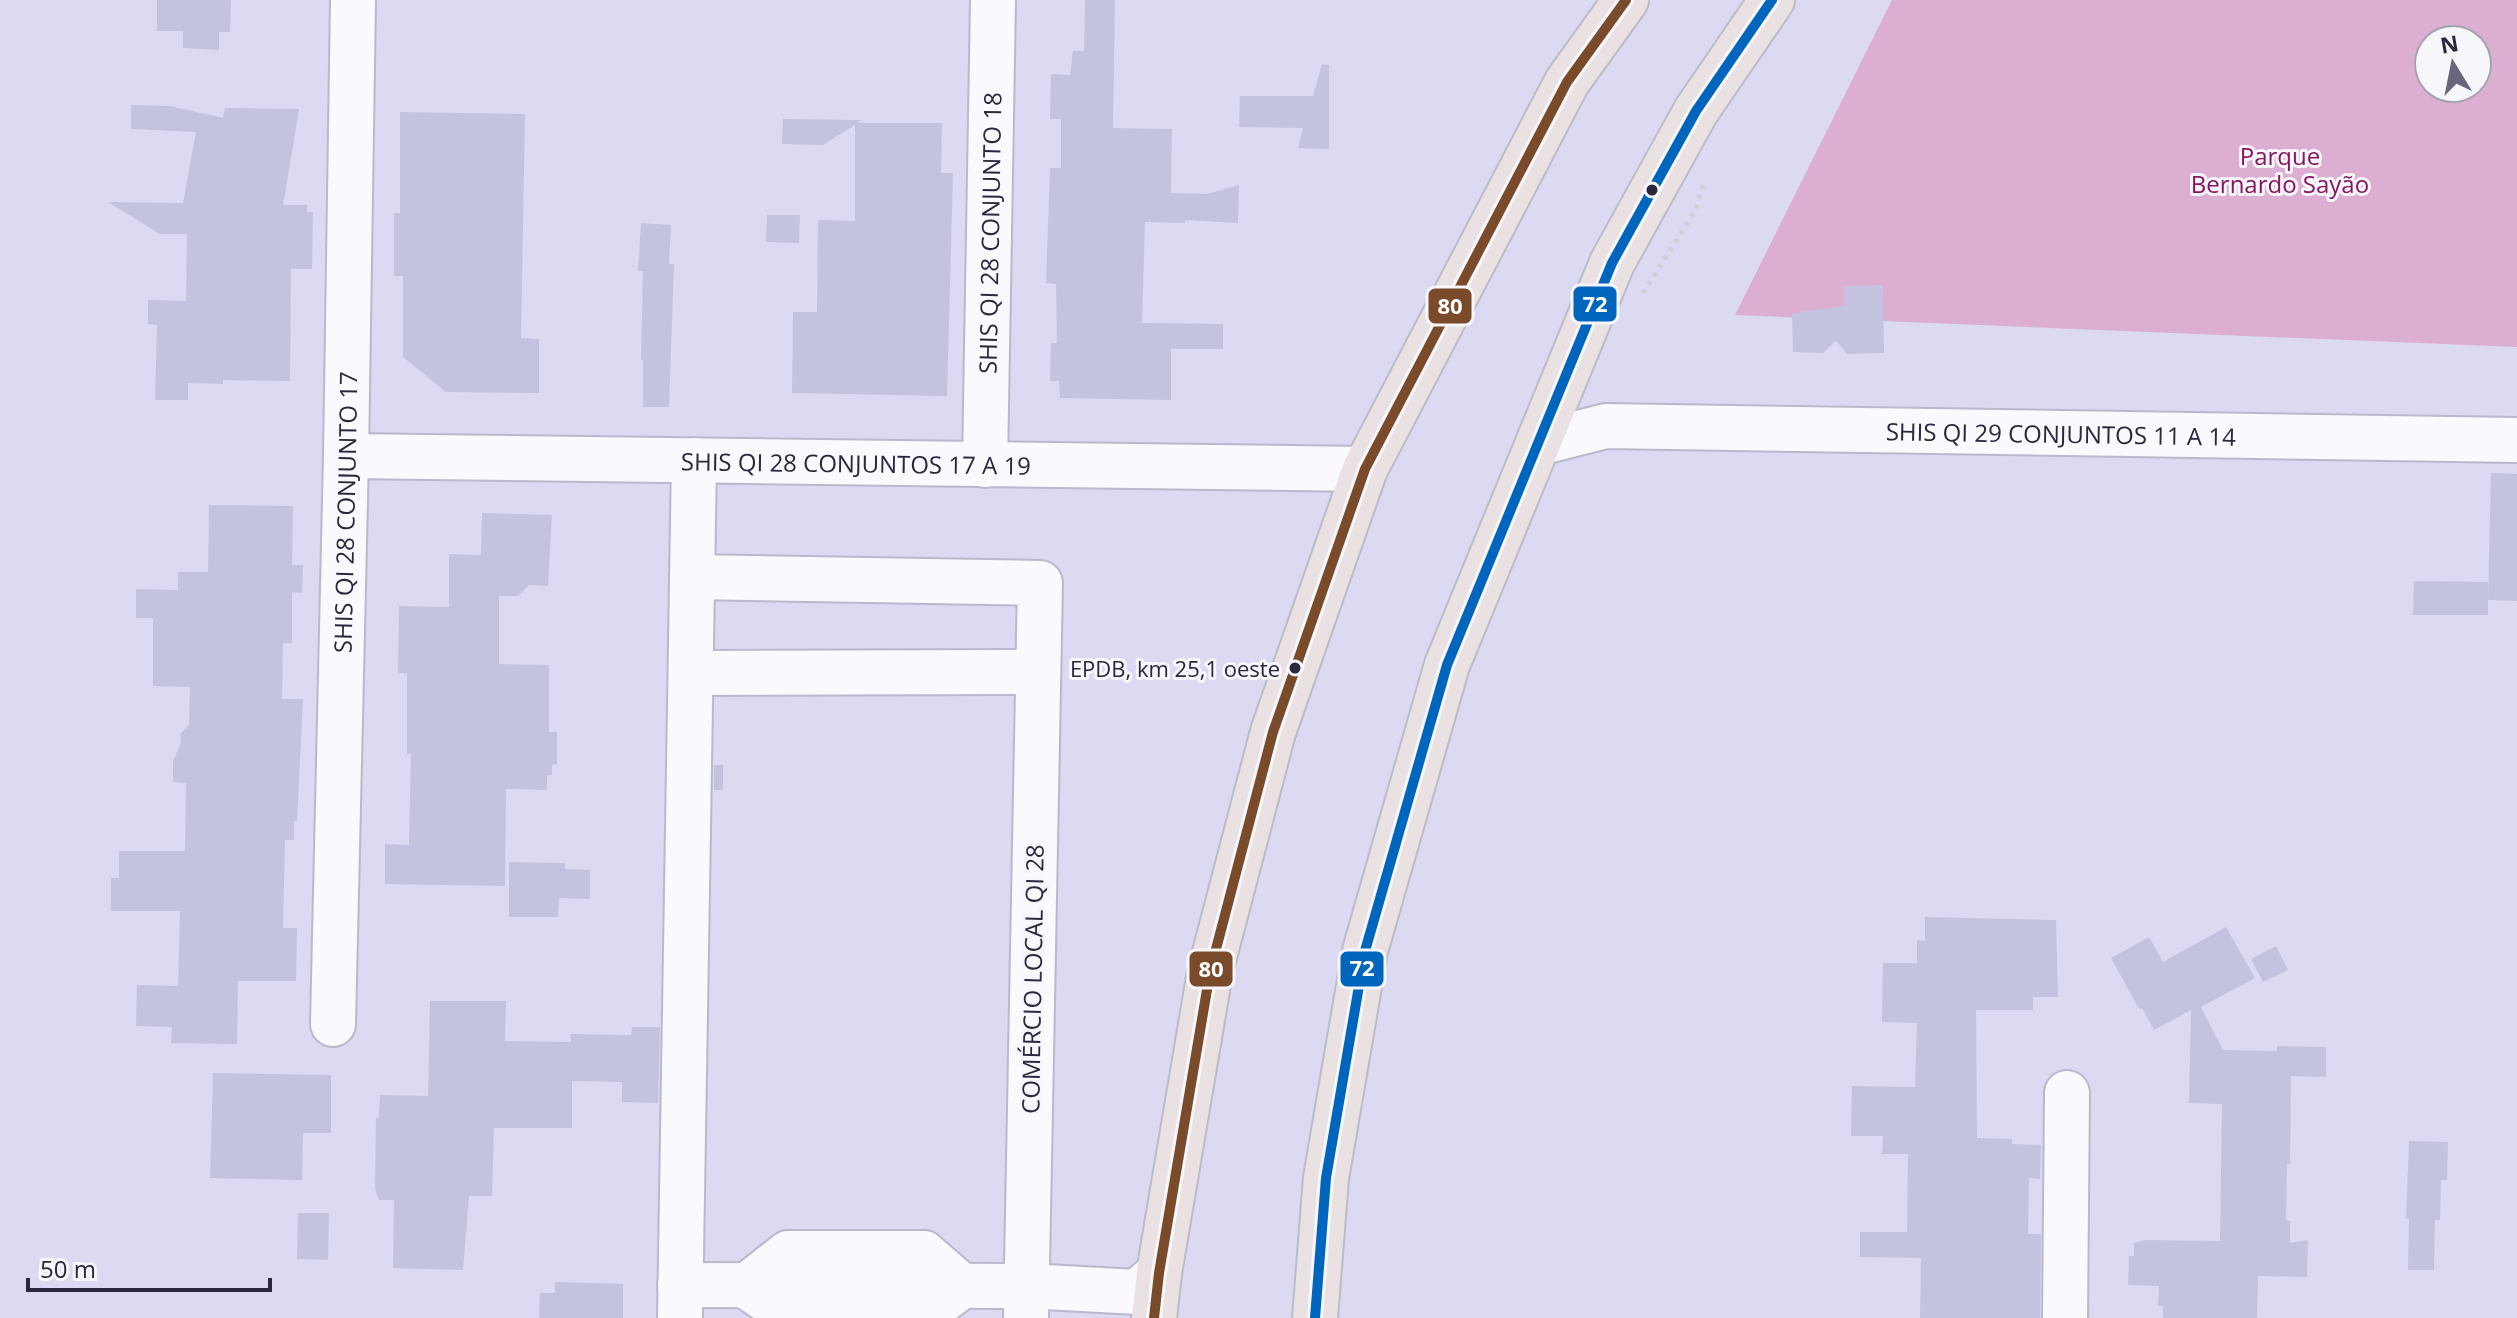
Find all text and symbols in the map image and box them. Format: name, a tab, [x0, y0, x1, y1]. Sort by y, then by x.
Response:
north arrow	[2413, 24, 2493, 104]
text: N	[2438, 27, 2461, 60]
street label: SHIS QI 28 CONJUNTO 18	[970, 92, 1008, 374]
park label: Parque Bernardo Sayão	[2191, 139, 2369, 200]
unlabelled marker	[1644, 182, 1660, 198]
line badge: 72	[1572, 285, 1618, 323]
line badge: 80	[1427, 287, 1473, 325]
text: 72	[1582, 288, 1608, 318]
text: 80	[1437, 290, 1463, 320]
street label: SHIS QI 28 CONJUNTO 17	[325, 371, 364, 653]
street label: SHIS QI 29 CONJUNTOS 11 A 14	[1886, 414, 2236, 452]
street label: SHIS QI 28 CONJUNTOS 17 A 19	[681, 444, 1031, 481]
place label: EPDB, km 25,1 oeste	[1070, 653, 1280, 683]
marker: EPDB, km 25,1 oeste	[1287, 660, 1303, 676]
street label: COMÉRCIO LOCAL QI 28	[1013, 844, 1051, 1114]
line badge: 80	[1188, 950, 1234, 988]
line badge: 72	[1339, 950, 1385, 988]
text: 72	[1349, 952, 1375, 982]
text: 80	[1198, 953, 1224, 983]
scale bar	[28, 1242, 270, 1292]
text: 50 m	[40, 1252, 96, 1285]

